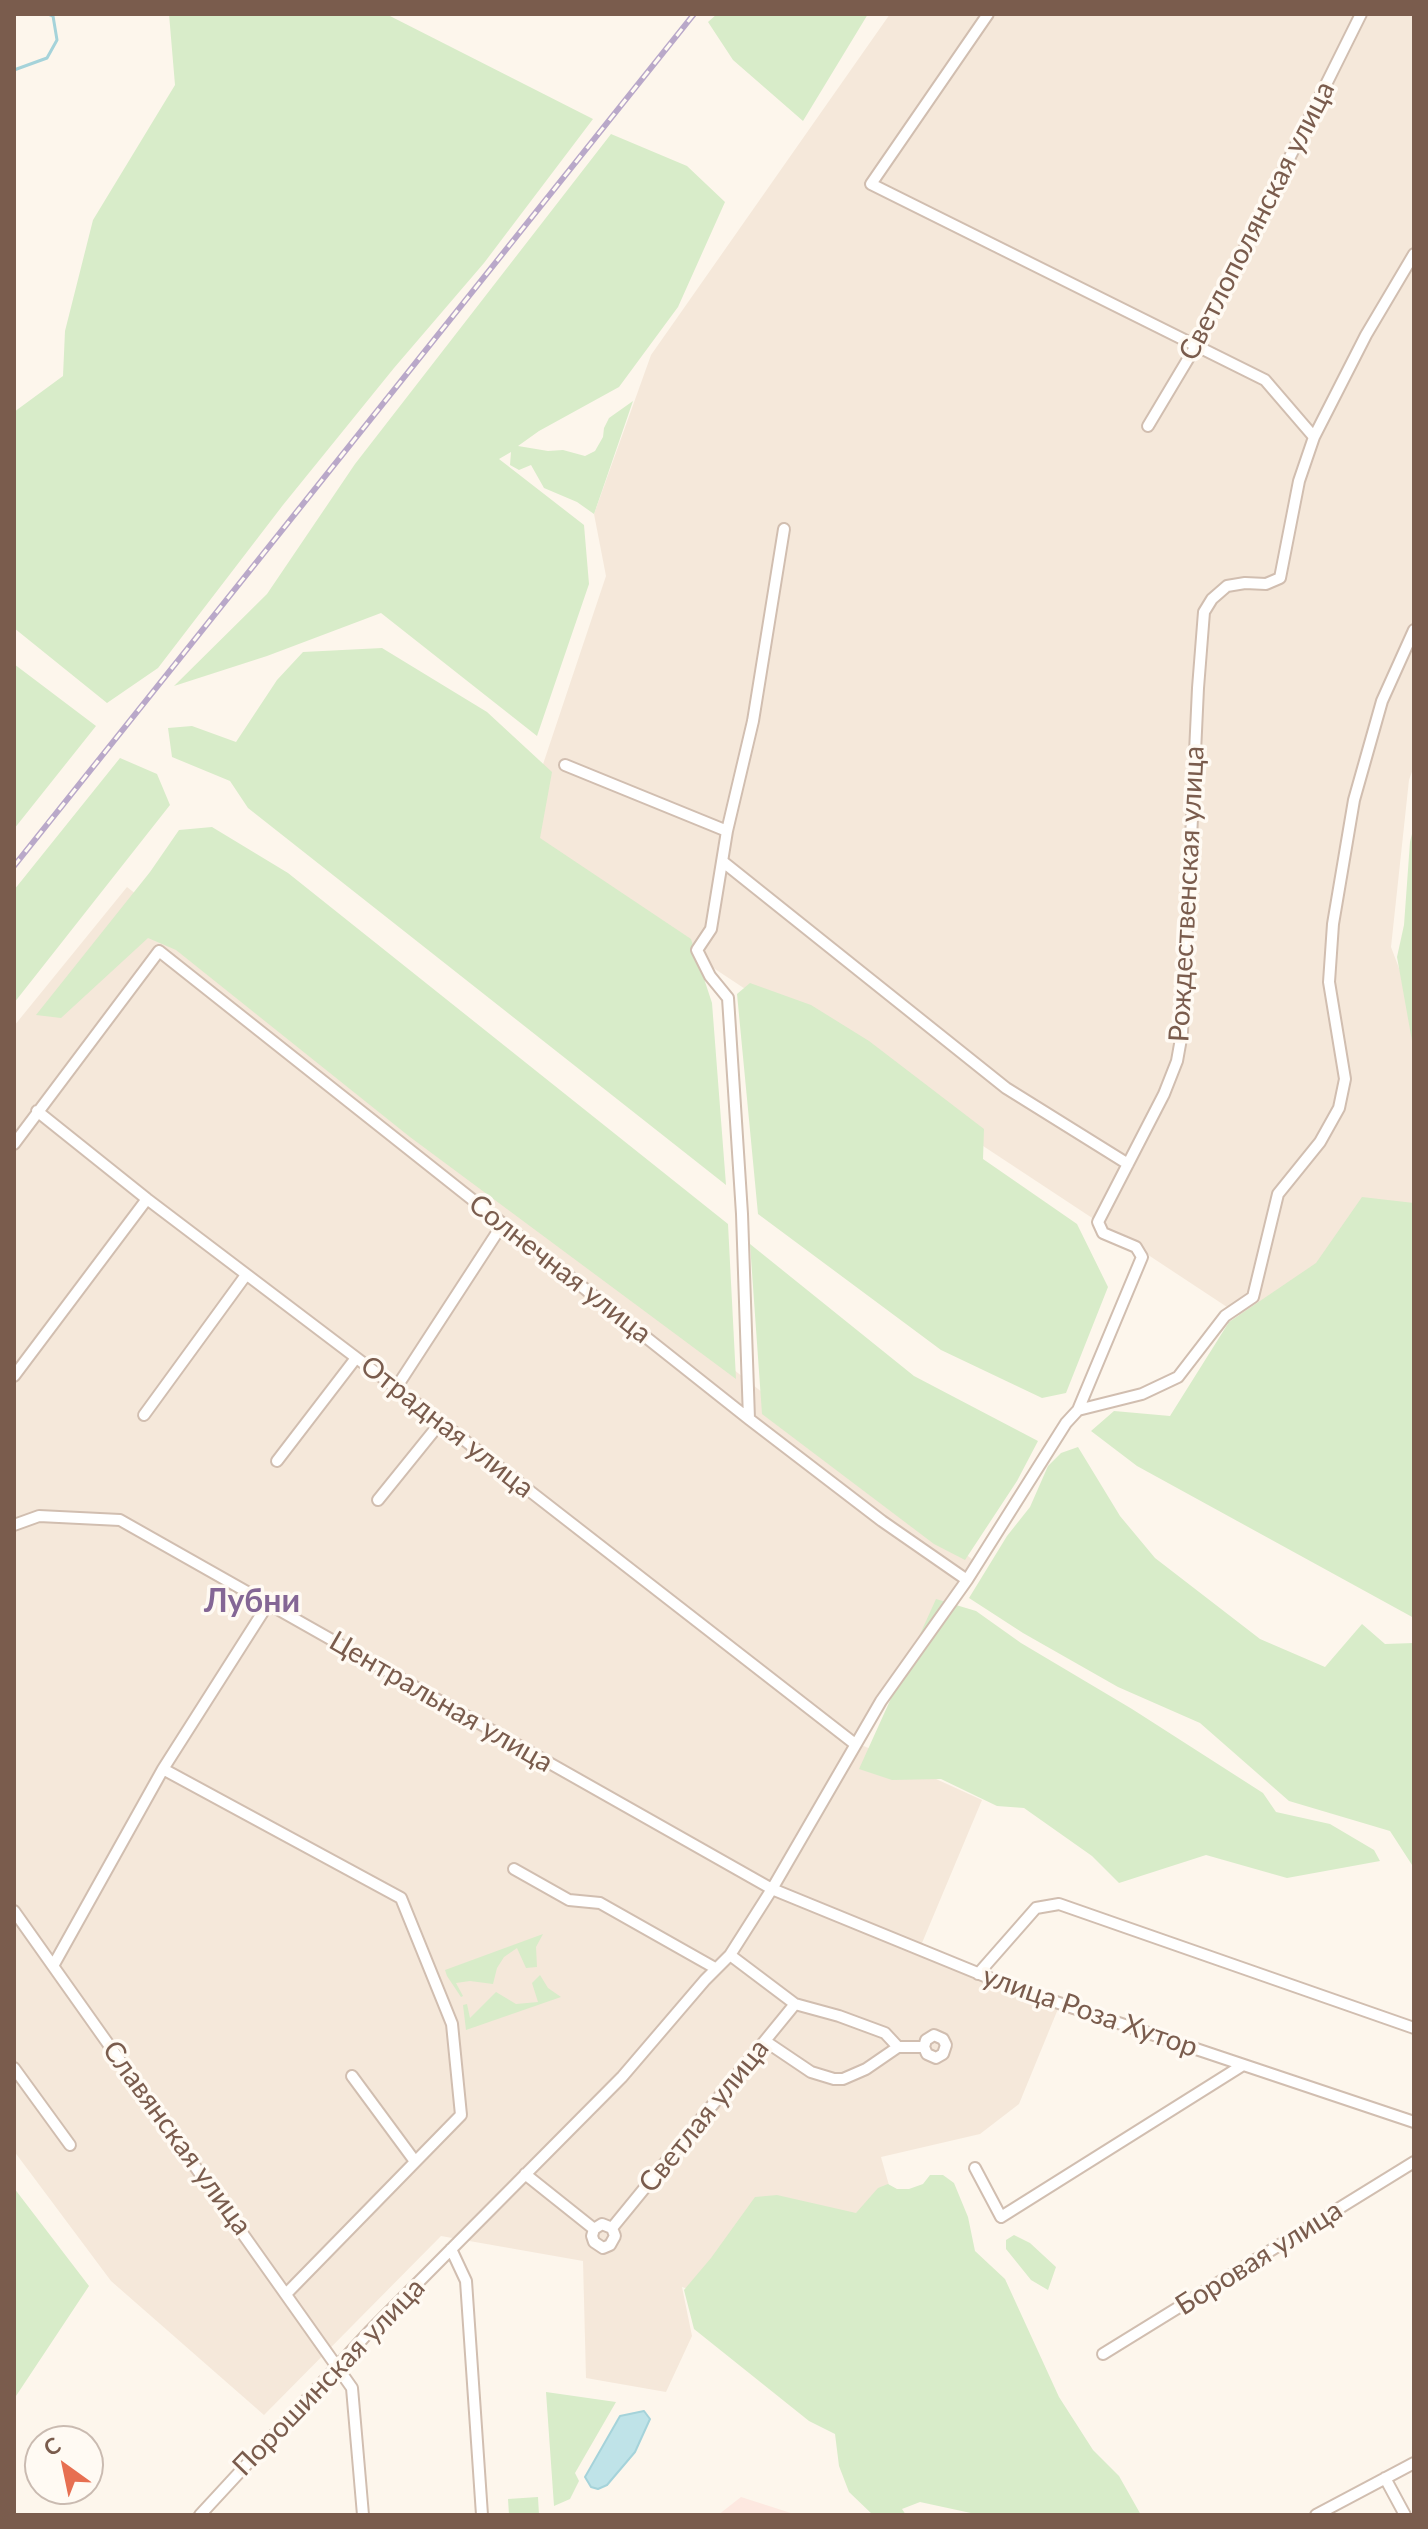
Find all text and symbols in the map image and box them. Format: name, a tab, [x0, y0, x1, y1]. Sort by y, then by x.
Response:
street label: Светлополянская улица	[1172, 76, 1342, 366]
street label: Рождественская улица	[1162, 745, 1212, 1043]
street label: Солнечная улица	[462, 1187, 658, 1351]
street label: Отрадная улица	[354, 1349, 540, 1505]
district label: Лубни	[204, 1583, 300, 1621]
street label: Центральная улица	[323, 1624, 559, 1780]
street label: улица Роза Хутор	[978, 1959, 1202, 2065]
street label: Светлая улица	[632, 2033, 776, 2199]
street label: Славянская улица	[95, 2034, 259, 2242]
street label: Боровая улица	[1170, 2193, 1348, 2323]
street label: Порошинская улица	[226, 2271, 432, 2483]
north arrow	[24, 2425, 104, 2505]
text: С	[38, 2431, 65, 2461]

